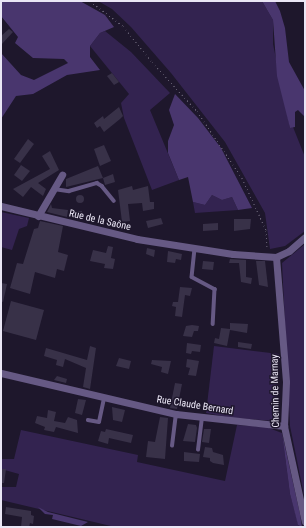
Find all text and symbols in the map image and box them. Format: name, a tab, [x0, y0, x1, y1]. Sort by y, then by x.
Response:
street label: Rue de la Saône	[68, 207, 132, 233]
street label: Chemin de Marnay	[268, 354, 282, 428]
street label: Rue Claude Bernard	[156, 393, 234, 417]

